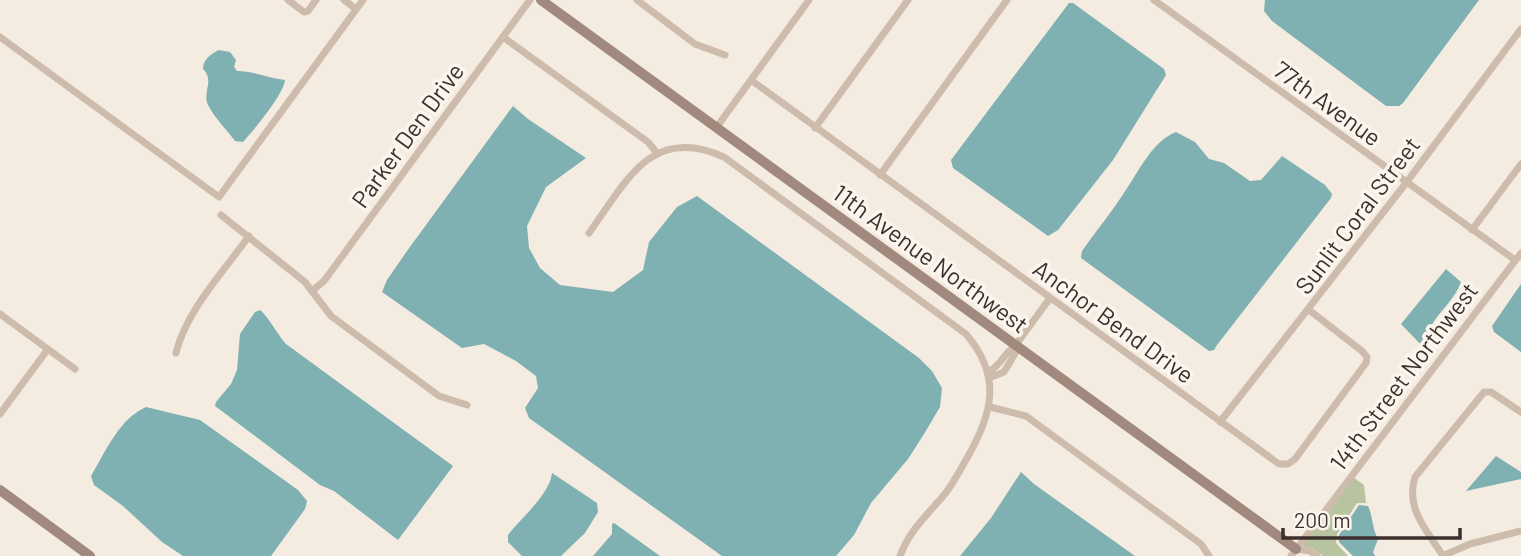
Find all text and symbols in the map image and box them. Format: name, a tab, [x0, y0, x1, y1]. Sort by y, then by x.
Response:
street label: 77th Avenue	[1269, 54, 1387, 152]
street label: Parker Den Drive	[345, 57, 469, 213]
street label: Sunlit Coral Street	[1288, 131, 1426, 299]
street label: 11th Avenue Northwest	[828, 178, 1034, 338]
street label: Anchor Bend Drive	[1028, 253, 1200, 389]
street label: 14th Street Northwest	[1323, 276, 1483, 476]
scale bar	[1283, 496, 1460, 540]
text: 200 m	[1294, 507, 1351, 532]

